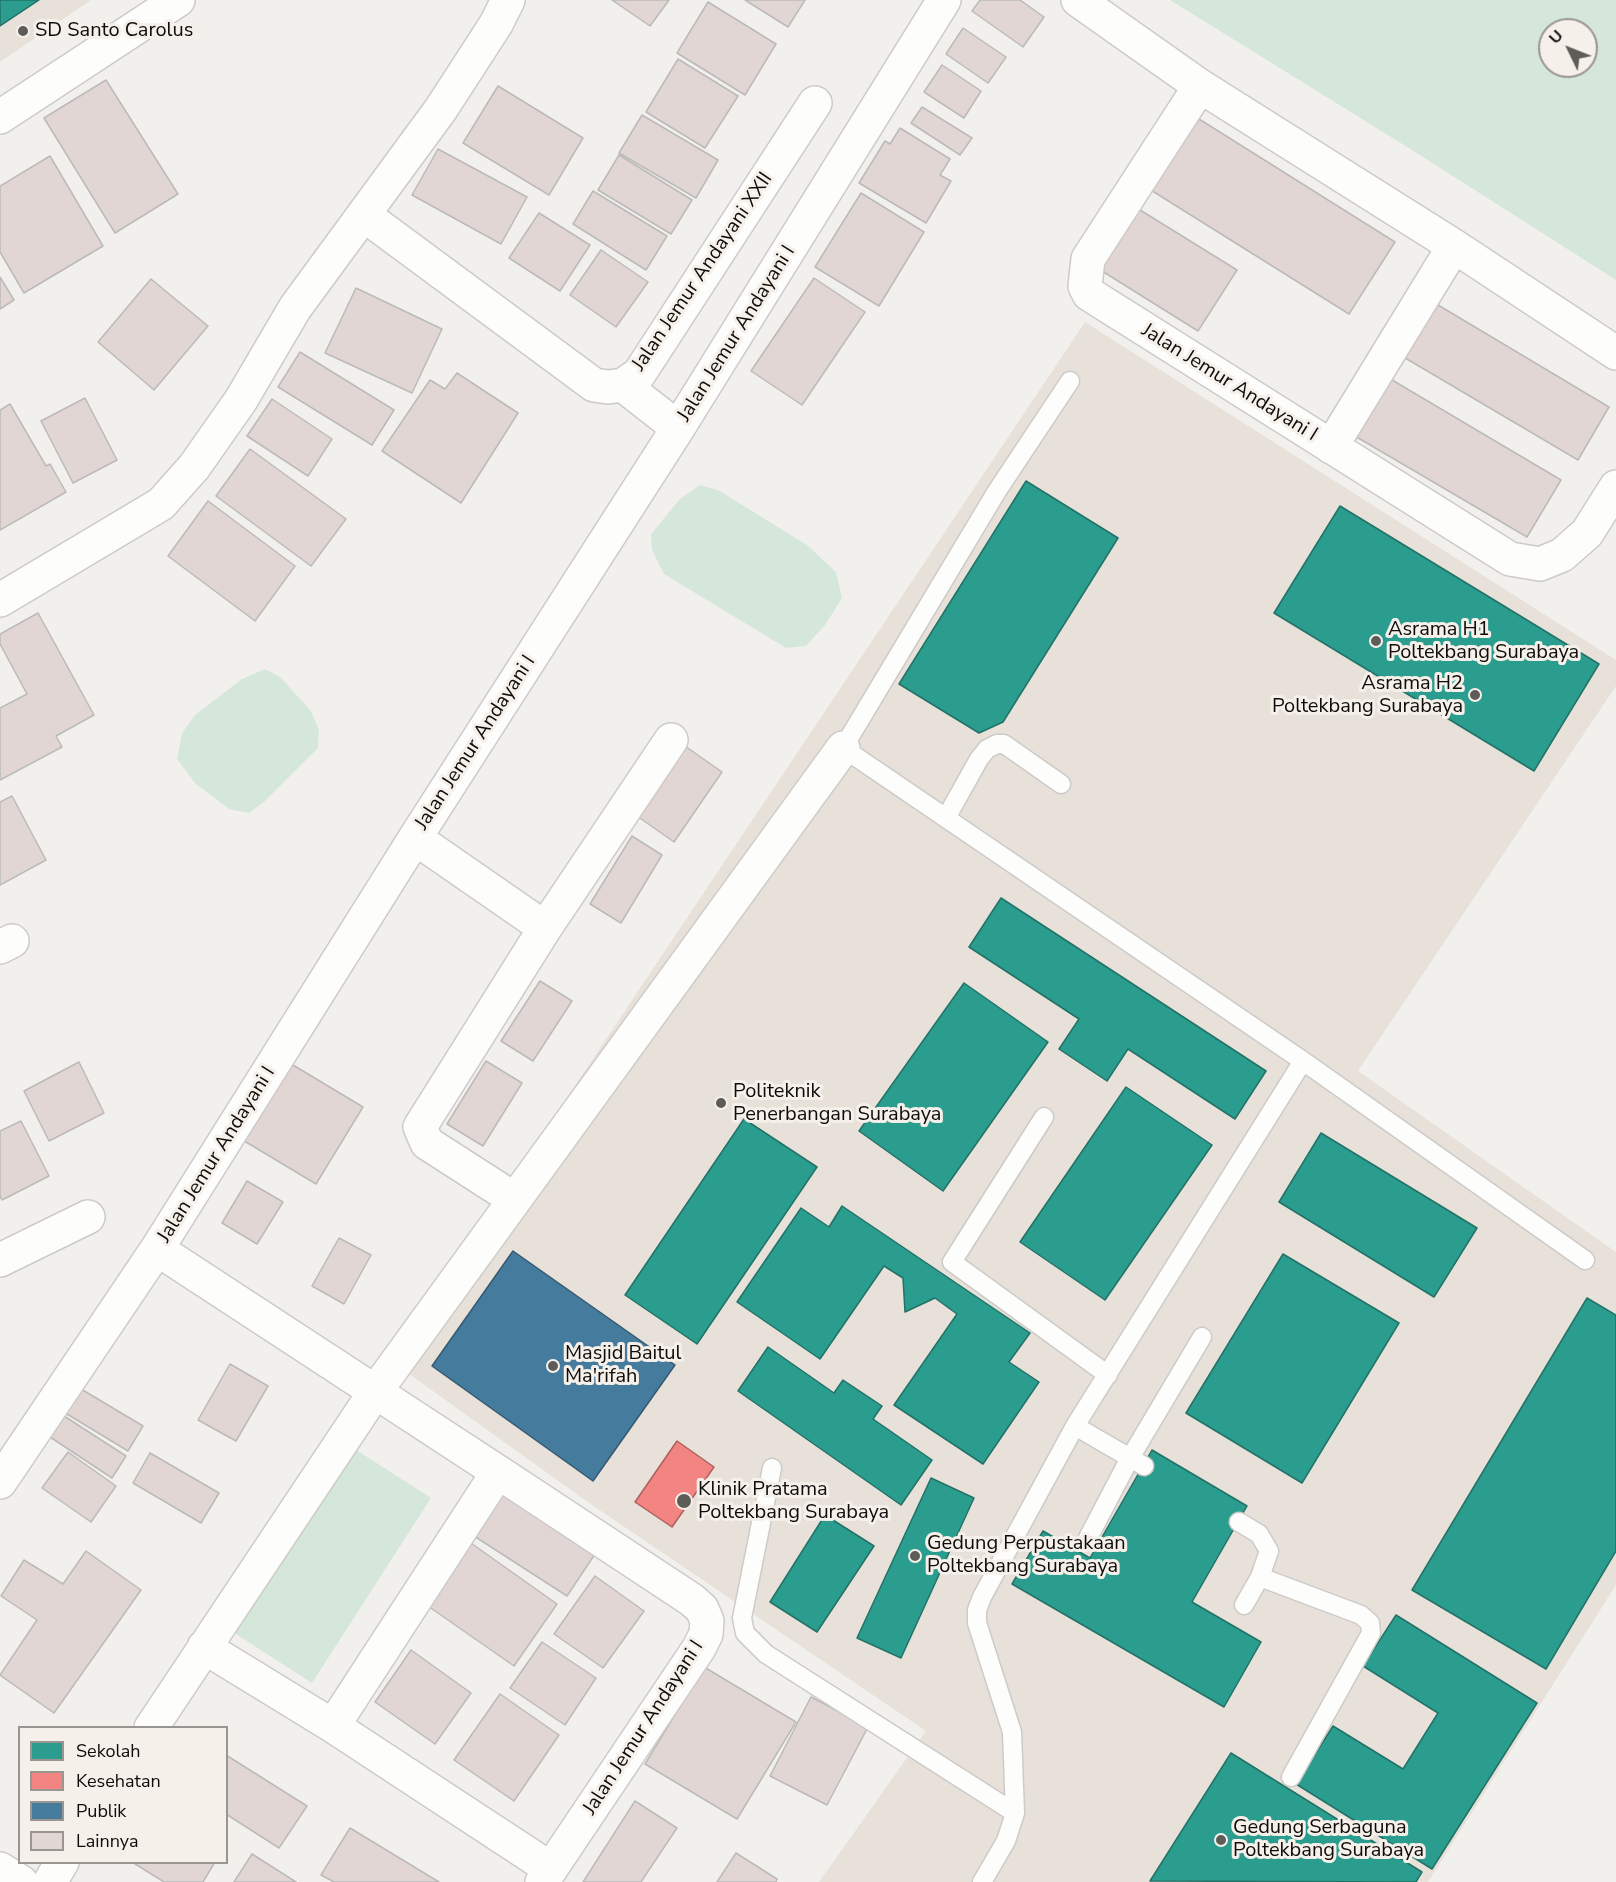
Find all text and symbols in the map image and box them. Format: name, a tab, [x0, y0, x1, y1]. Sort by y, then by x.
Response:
north arrow	[1538, 18, 1598, 78]
place label: SD Santo Carolus	[35, 19, 193, 43]
marker: SD Santo Carolus	[16, 24, 30, 38]
text: U	[1544, 25, 1568, 49]
street label: Jalan Jemur Andayani XXII	[628, 168, 778, 376]
street label: Jalan Jemur Andayani I	[673, 242, 801, 426]
street label: Jalan Jemur Andayani I	[1137, 319, 1321, 447]
place label: Asrama H1 Poltekbang Surabaya	[1388, 618, 1579, 665]
marker: Asrama H1 Poltekbang Surabaya	[1369, 634, 1383, 648]
street label: Jalan Jemur Andayani I	[411, 651, 541, 835]
place label: Asrama H2 Poltekbang Surabaya	[1272, 672, 1463, 719]
marker: Asrama H2 Poltekbang Surabaya	[1468, 688, 1482, 702]
street label: Jalan Jemur Andayani I	[153, 1063, 281, 1247]
place label: Politeknik Penerbangan Surabaya	[733, 1080, 941, 1127]
marker: Politeknik Penerbangan Surabaya	[714, 1096, 728, 1110]
place label: Masjid Baitul Ma'rifah	[565, 1342, 681, 1389]
marker: Masjid Baitul Ma'rifah	[546, 1359, 560, 1373]
place label: Klinik Pratama Poltekbang Surabaya	[698, 1478, 889, 1525]
marker: Klinik Pratama Poltekbang Surabaya	[675, 1492, 693, 1510]
place label: Gedung Perpustakaan Poltekbang Surabaya	[927, 1532, 1126, 1579]
marker: Gedung Perpustakaan Poltekbang Surabaya	[908, 1549, 922, 1563]
street label: Jalan Jemur Andayani I	[579, 1636, 709, 1820]
legend	[18, 1726, 228, 1864]
text: Sekolah	[76, 1739, 141, 1763]
text: Kesehatan	[76, 1769, 161, 1793]
text: Publik	[76, 1799, 126, 1823]
place label: Gedung Serbaguna Poltekbang Surabaya	[1233, 1816, 1424, 1863]
text: Lainnya	[76, 1829, 138, 1853]
marker: Gedung Serbaguna Poltekbang Surabaya	[1214, 1833, 1228, 1847]

